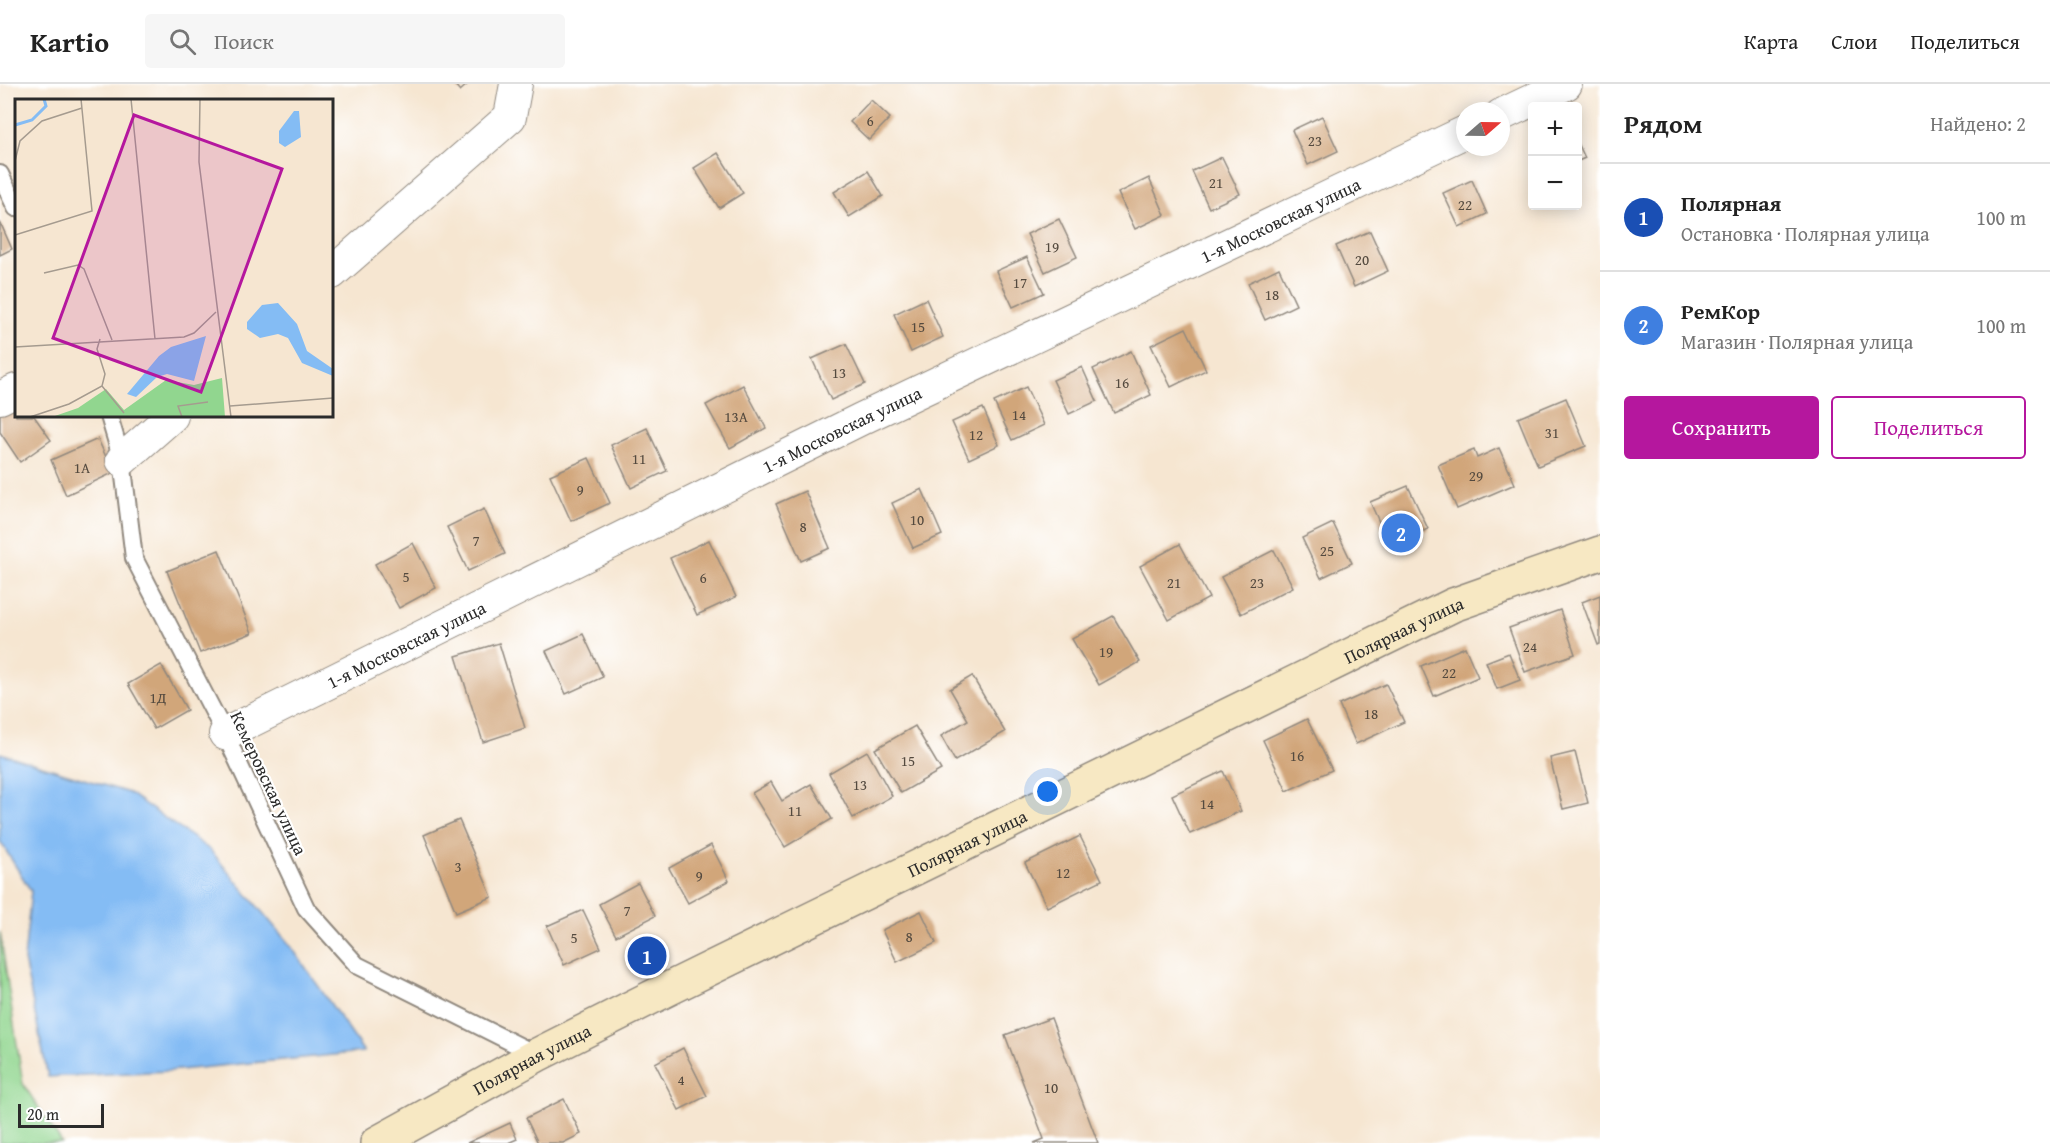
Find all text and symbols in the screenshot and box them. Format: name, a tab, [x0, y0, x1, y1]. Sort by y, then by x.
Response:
search box	[145, 14, 565, 68]
text: Kartio	[30, 21, 109, 62]
icon: search	[166, 25, 199, 58]
text: Поиск	[214, 25, 274, 57]
text: Карта	[1744, 26, 1798, 57]
text: Слои	[1831, 26, 1877, 57]
text: Поделиться	[1910, 26, 2020, 57]
inset map	[15, 99, 333, 417]
north arrow	[1456, 102, 1510, 156]
map controls	[1528, 102, 1582, 210]
button: +	[1528, 102, 1582, 156]
text: Рядом	[1624, 104, 1702, 143]
text: Найдено: 2	[1930, 109, 2026, 138]
house number: 6	[866, 110, 874, 131]
house number: 23	[1308, 130, 1322, 151]
button: −	[1528, 156, 1582, 210]
street label: 1-я Московская улица	[1196, 170, 1365, 269]
house number: 21	[1209, 172, 1223, 193]
text: Полярная	[1681, 187, 1781, 219]
house number: 22	[1458, 194, 1472, 215]
text: 1	[1638, 203, 1649, 232]
text: 100 m	[1976, 203, 2026, 232]
text: Остановка · Полярная улица	[1681, 219, 1930, 248]
house number: 19	[1045, 236, 1059, 257]
house number: 20	[1355, 249, 1369, 270]
house number: 17	[1013, 272, 1027, 293]
house number: 18	[1265, 284, 1279, 305]
text: РемКор	[1681, 295, 1760, 327]
text: 2	[1638, 311, 1649, 340]
text: 100 m	[1976, 311, 2026, 340]
house number: 15	[911, 316, 925, 337]
text: Магазин · Полярная улица	[1681, 327, 1913, 356]
house number: 13	[832, 362, 846, 383]
house number: 16	[1115, 372, 1129, 393]
street label: 1-я Московская улица	[757, 379, 926, 479]
button: Сохранить	[1624, 396, 1819, 459]
button: Поделиться	[1831, 396, 2026, 459]
house number: 14	[1012, 404, 1026, 425]
house number: 13А	[724, 406, 748, 427]
house number: 31	[1545, 422, 1559, 443]
house number: 12	[969, 424, 983, 445]
house number: 11	[632, 448, 646, 469]
house number: 1А	[74, 457, 90, 478]
house number: 29	[1469, 465, 1483, 486]
house number: 9	[576, 479, 584, 500]
house number: 10	[910, 509, 924, 530]
pin: 2	[1382, 510, 1420, 556]
house number: 8	[799, 516, 807, 537]
house number: 7	[472, 530, 480, 551]
house number: 25	[1320, 540, 1334, 561]
house number: 5	[402, 566, 410, 587]
house number: 6	[699, 567, 707, 588]
house number: 21	[1167, 572, 1181, 593]
house number: 23	[1250, 572, 1264, 593]
street label: Полярная улица	[1339, 589, 1467, 670]
street label: 1-я Московская улица	[322, 593, 491, 695]
house number: 24	[1523, 636, 1537, 657]
house number: 19	[1099, 641, 1113, 662]
house number: 22	[1442, 662, 1456, 683]
house number: 1Д	[150, 687, 167, 708]
house number: 18	[1364, 703, 1378, 724]
street label: Кемеровская улица	[224, 707, 314, 860]
house number: 16	[1290, 745, 1304, 766]
house number: 15	[901, 750, 915, 771]
house number: 13	[853, 774, 867, 795]
your location	[1033, 777, 1062, 806]
house number: 14	[1200, 793, 1214, 814]
house number: 11	[788, 800, 802, 821]
street label: Полярная улица	[902, 802, 1032, 884]
house number: 3	[454, 856, 462, 877]
house number: 12	[1056, 862, 1070, 883]
house number: 9	[695, 865, 703, 886]
house number: 7	[623, 900, 631, 921]
house number: 8	[905, 926, 913, 947]
house number: 5	[570, 927, 578, 948]
pin: 1	[628, 934, 666, 978]
street label: Полярная улица	[468, 1016, 596, 1101]
house number: 4	[677, 1069, 685, 1090]
house number: 10	[1044, 1077, 1058, 1098]
scale bar	[18, 1101, 104, 1128]
text: 20 m	[27, 1102, 59, 1126]

